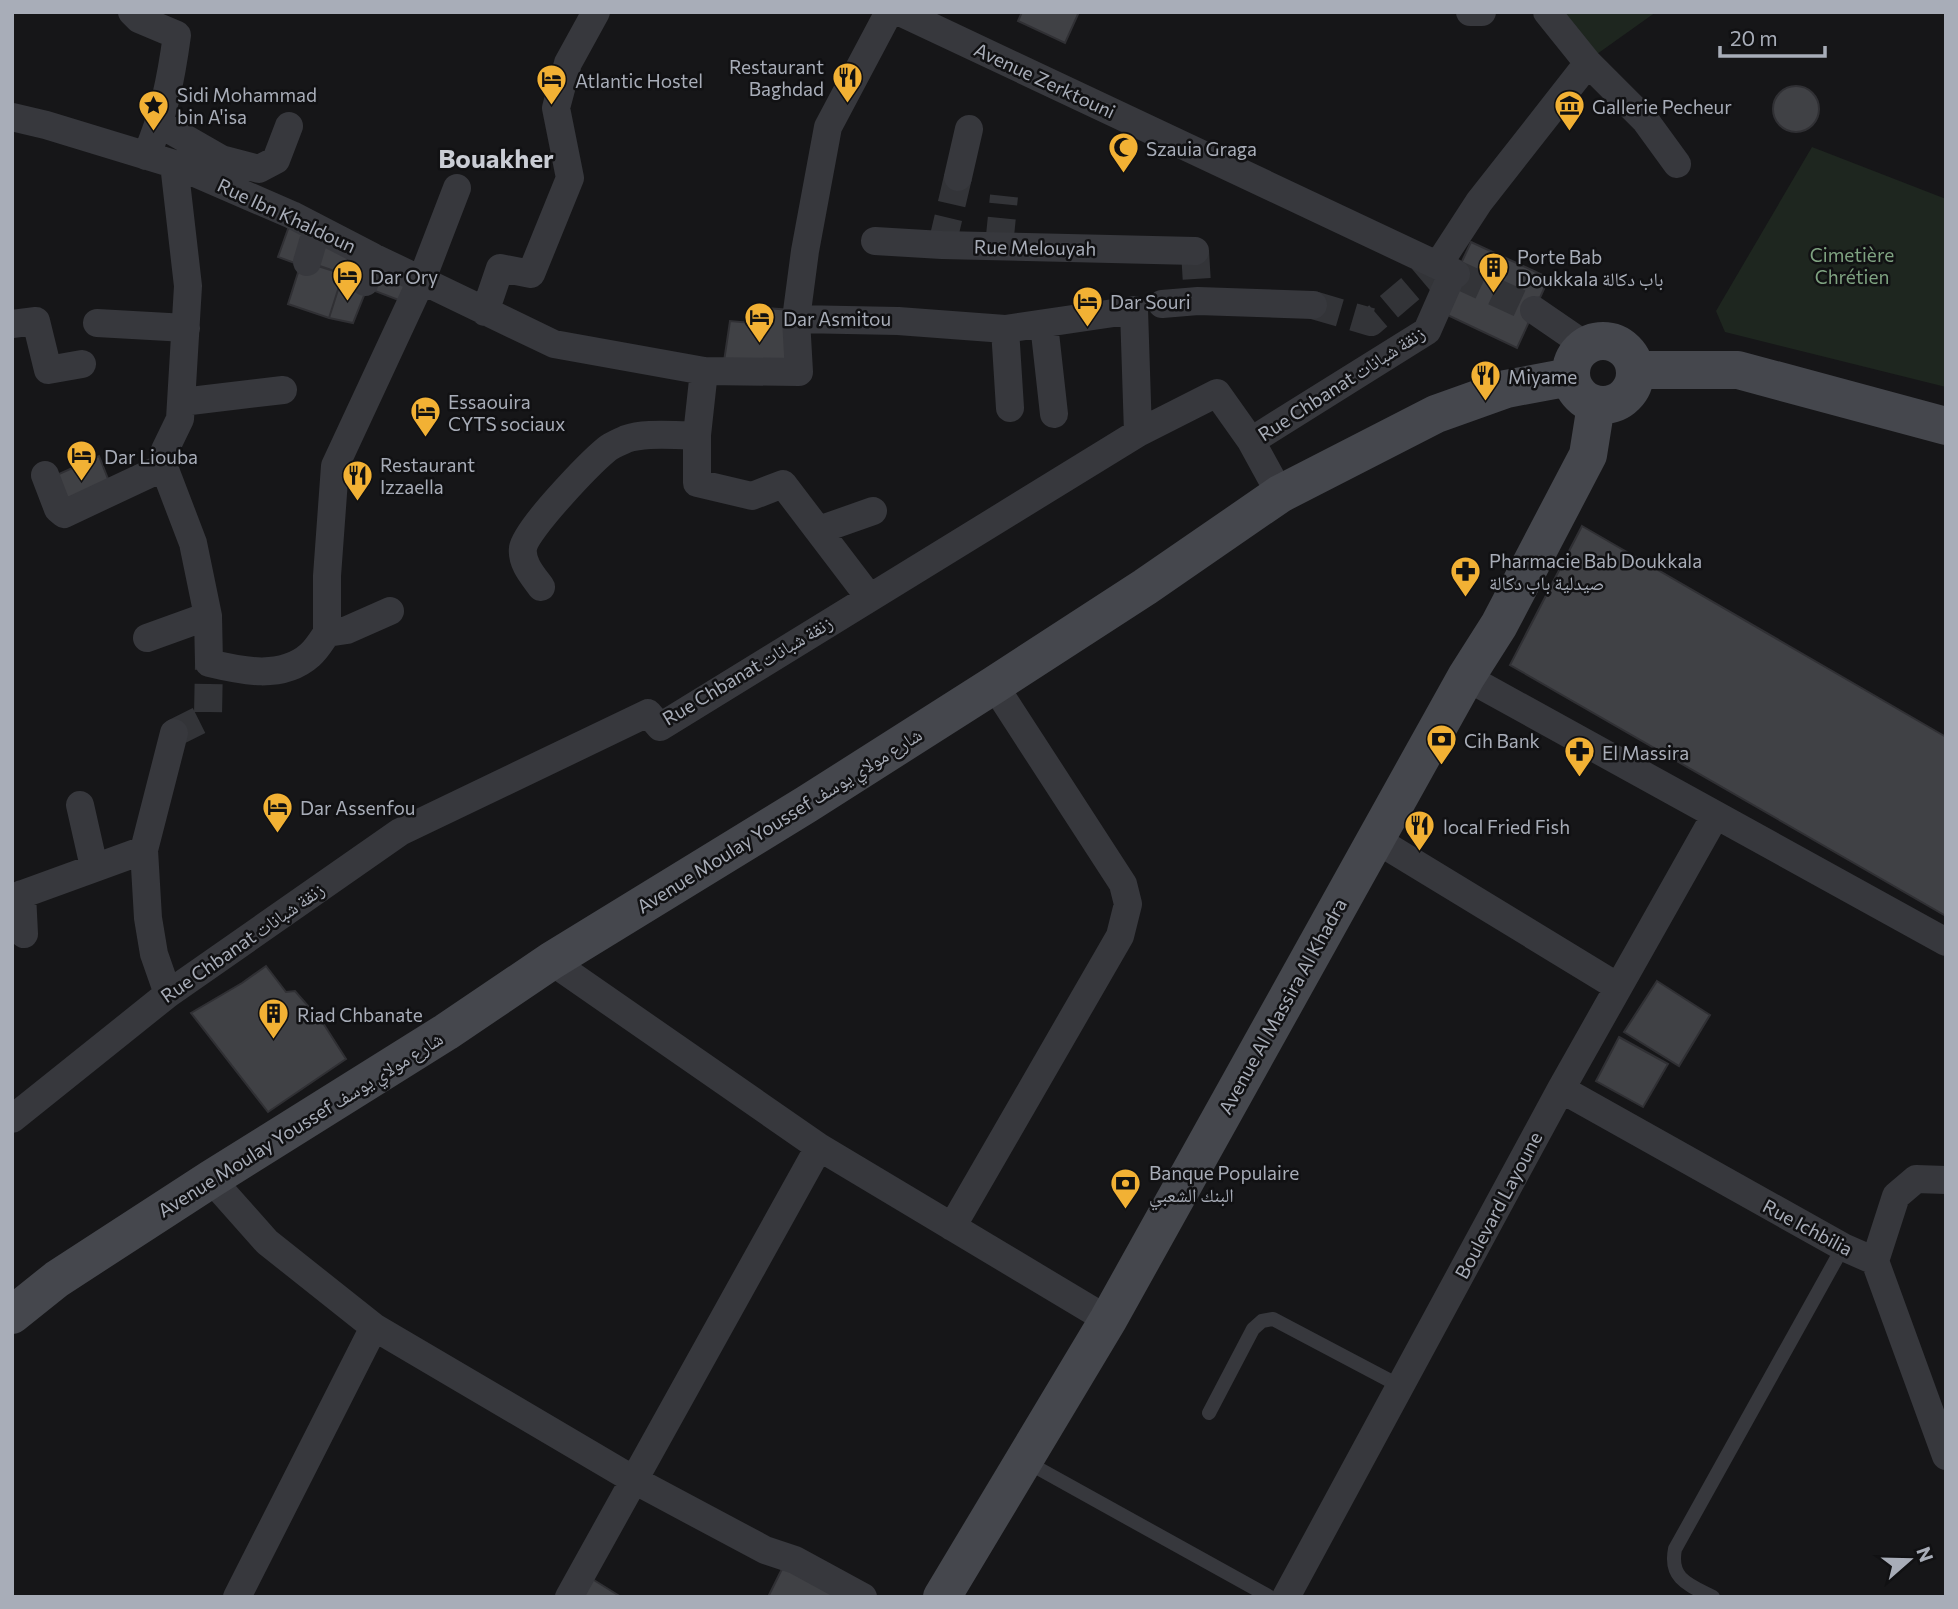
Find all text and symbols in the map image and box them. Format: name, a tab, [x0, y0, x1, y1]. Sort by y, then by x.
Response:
scale bar	[1720, 14, 1825, 58]
text: 20 m	[1730, 25, 1778, 50]
street label: Avenue Zerktouni	[971, 37, 1119, 123]
place label: Restaurant Baghdad	[729, 55, 824, 100]
restaurant icon: Restaurant Baghdad	[830, 60, 864, 104]
hotel icon: Atlantic Hostel	[535, 63, 569, 107]
place label: Atlantic Hostel	[575, 69, 703, 92]
place label: Sidi Mohammad bin A'isa	[177, 83, 317, 128]
place icon: Sidi Mohammad bin A'isa	[137, 88, 171, 132]
museum icon: Gallerie Pecheur	[1552, 89, 1586, 133]
place label: Gallerie Pecheur	[1592, 95, 1732, 118]
mosque icon: Szauia Graga	[1106, 131, 1140, 175]
place label: Szauia Graga	[1146, 137, 1257, 160]
district label: Bouakher	[438, 142, 554, 173]
street label: Rue Ibn Khaldoun	[214, 173, 360, 257]
street label: Rue Melouyah	[974, 234, 1096, 260]
park label: Cimetière Chrétien	[1810, 243, 1894, 288]
place label: Porte Bab Doukkala باب دكالة	[1517, 245, 1663, 290]
building icon: Porte Bab Doukkala باب دكالة	[1477, 250, 1511, 294]
hotel icon: Dar Ory	[330, 259, 364, 303]
place label: Dar Ory	[370, 265, 438, 288]
hotel icon: Dar Souri	[1070, 284, 1104, 328]
place label: Dar Souri	[1110, 290, 1191, 313]
hotel icon: Dar Asmitou	[743, 301, 777, 345]
place label: Dar Asmitou	[783, 307, 891, 330]
street label: Rue Chbanat زنقة شبانات	[1253, 321, 1429, 446]
restaurant icon: Miyame	[1468, 359, 1502, 403]
place label: Miyame	[1508, 365, 1577, 388]
place label: Essaouira CYTS sociaux	[448, 390, 565, 435]
hotel icon: Essaouira CYTS sociaux	[408, 395, 442, 439]
hotel icon: Dar Liouba	[64, 439, 98, 483]
place label: Dar Liouba	[104, 445, 198, 468]
place label: Restaurant Izzaella	[380, 453, 475, 498]
restaurant icon: Restaurant Izzaella	[340, 458, 374, 502]
place label: Pharmacie Bab Doukkala صيدلية باب دكالة	[1489, 549, 1702, 594]
pharmacy icon: Pharmacie Bab Doukkala صيدلية باب دكالة	[1449, 554, 1483, 598]
street label: Rue Chbanat زنقة شبانات	[658, 610, 837, 731]
street label: Avenue Moulay Youssef شارع مولاي يوسف	[632, 722, 928, 922]
bank icon: Cih Bank	[1424, 723, 1458, 767]
place label: Cih Bank	[1464, 729, 1540, 752]
pharmacy icon: El Massira	[1562, 735, 1596, 779]
place label: El Massira	[1602, 741, 1689, 764]
hotel icon: Dar Assenfou	[260, 790, 294, 834]
place label: Dar Assenfou	[300, 796, 415, 819]
restaurant icon: local Fried Fish	[1403, 809, 1437, 853]
place label: local Fried Fish	[1443, 815, 1570, 838]
street label: Rue Chbanat زنقة شبانات	[156, 877, 329, 1008]
street label: Avenue Al Massira Al Khadra	[1213, 894, 1351, 1118]
building icon: Riad Chbanate	[257, 997, 291, 1041]
place label: Riad Chbanate	[297, 1003, 423, 1026]
street label: Avenue Moulay Youssef شارع مولاي يوسف	[153, 1026, 449, 1226]
street label: Boulevard Layoune	[1450, 1128, 1546, 1282]
place label: Banque Populaire البنك الشعبي	[1149, 1161, 1299, 1210]
bank icon: Banque Populaire البنك الشعبي	[1109, 1166, 1143, 1210]
street label: Rue Ichbilia	[1759, 1194, 1857, 1260]
north arrow	[1874, 1525, 1944, 1595]
text: N	[1912, 1543, 1939, 1565]

